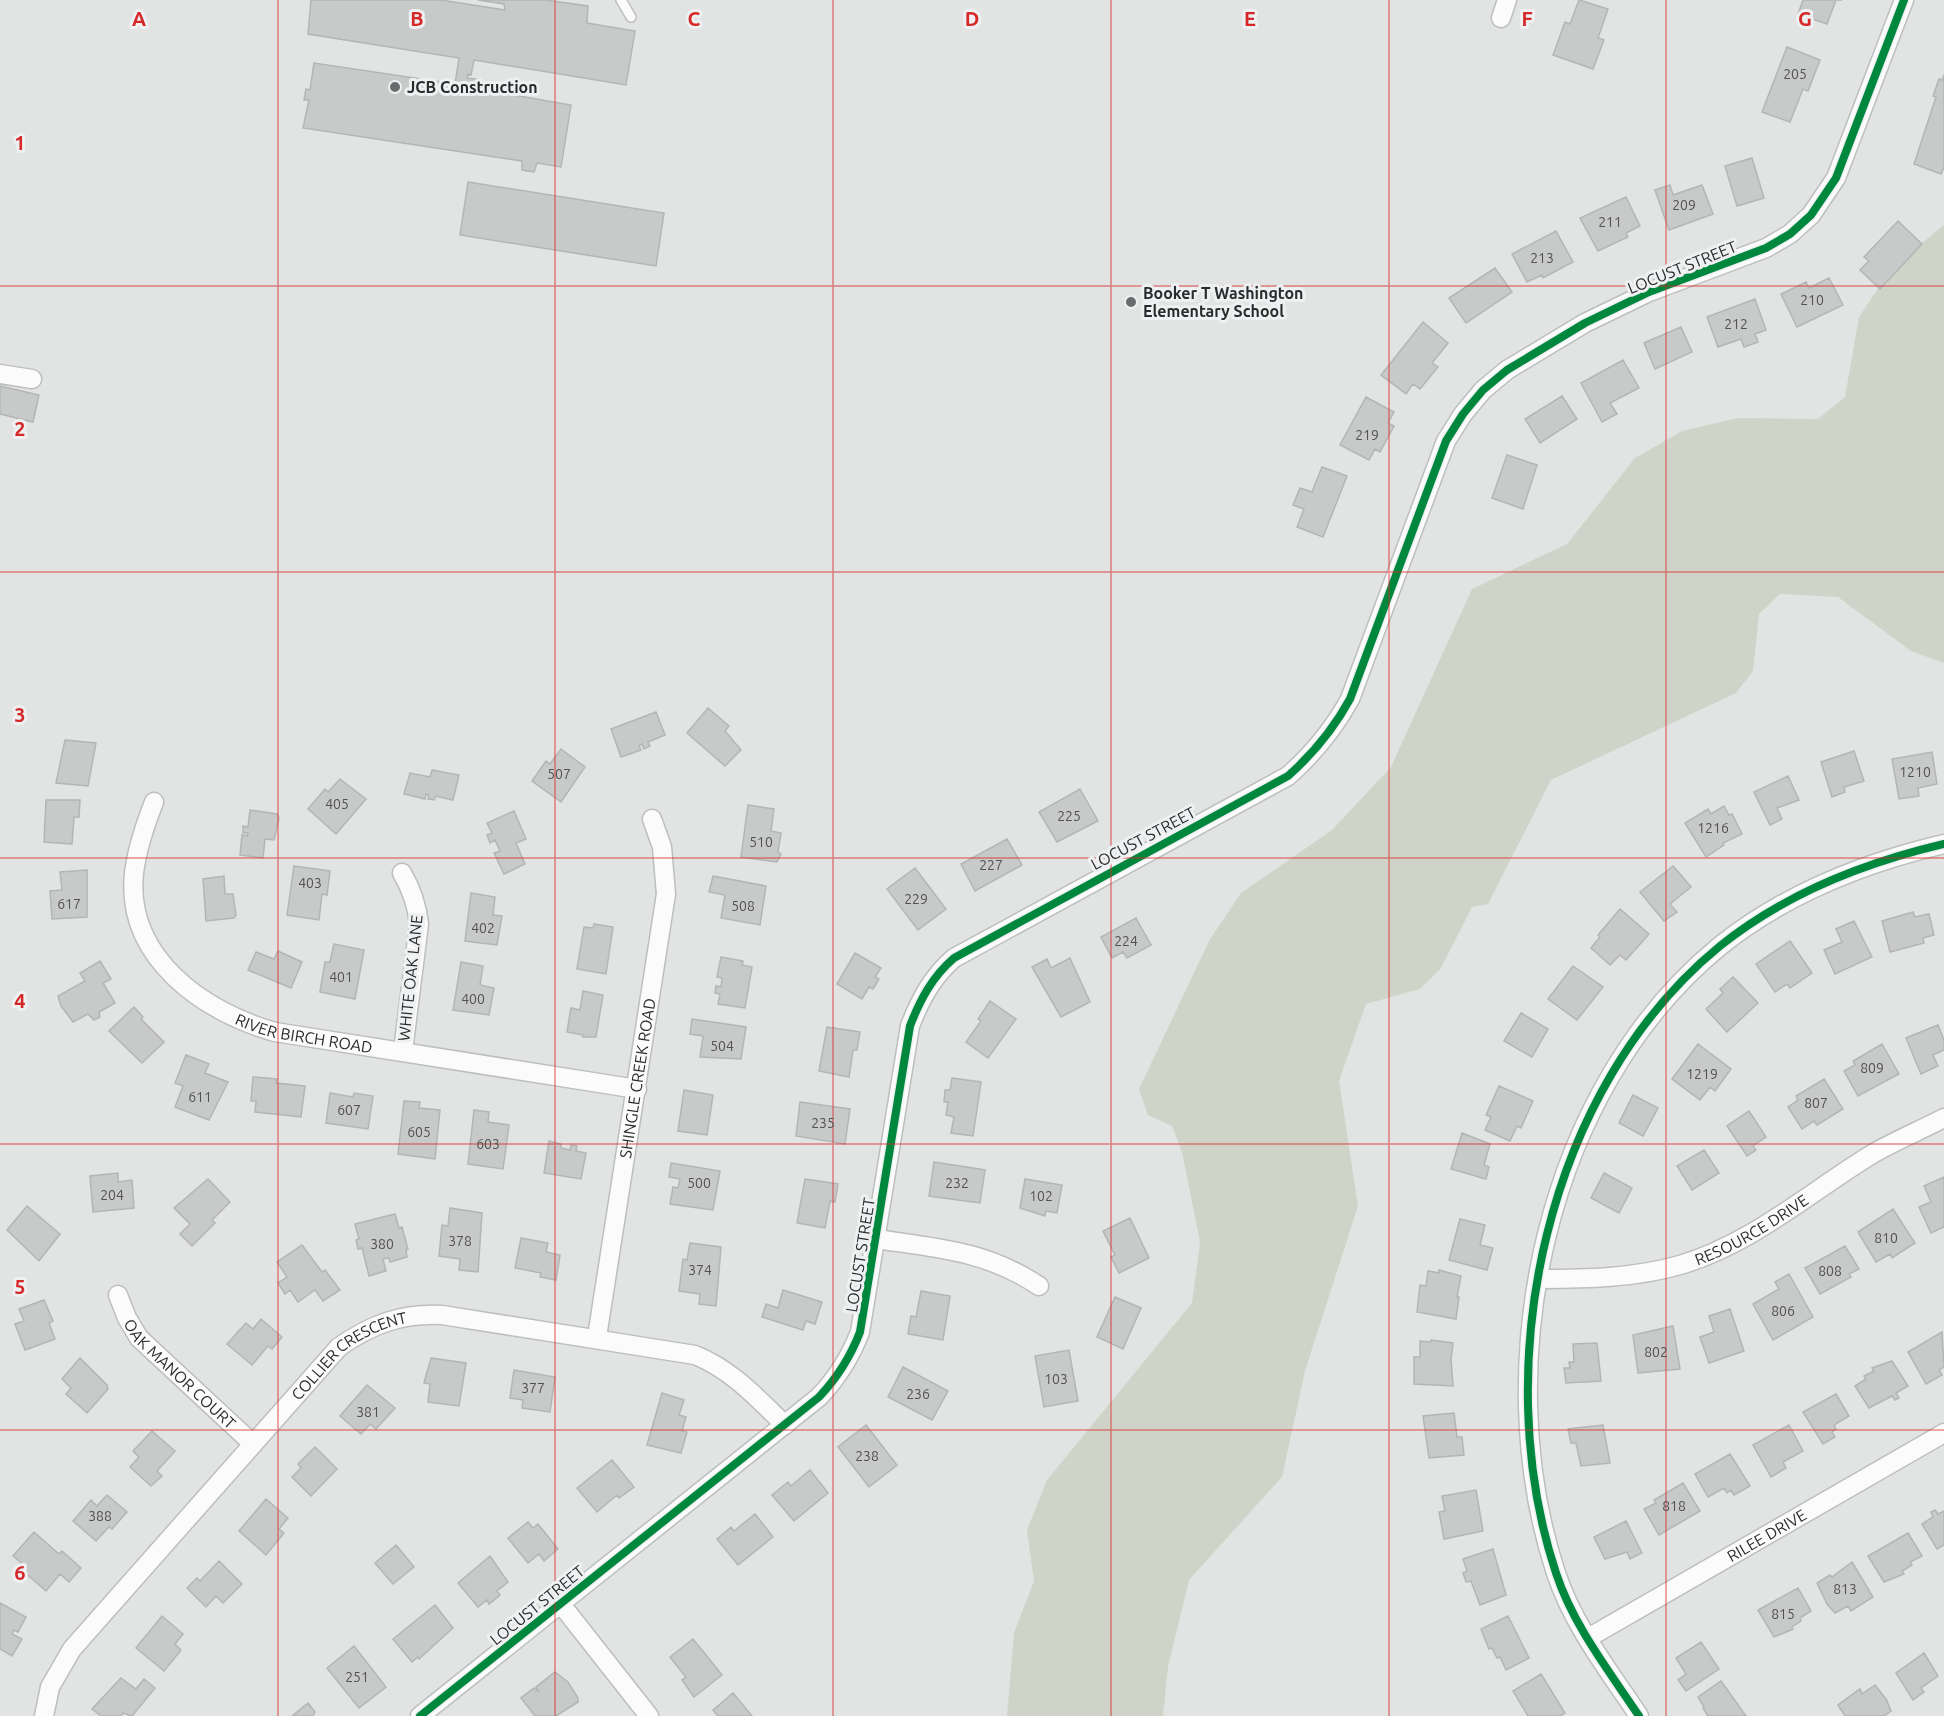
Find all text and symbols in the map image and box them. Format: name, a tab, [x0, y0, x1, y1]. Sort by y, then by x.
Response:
text: A	[132, 7, 146, 30]
text: B	[410, 7, 424, 30]
text: C	[688, 7, 701, 30]
text: D	[965, 7, 979, 30]
text: E	[1244, 7, 1256, 30]
text: F	[1521, 7, 1533, 30]
text: G	[1798, 7, 1812, 30]
house number: 205	[1783, 66, 1807, 82]
place label: JCB Construction	[407, 78, 538, 96]
marker: JCB Construction	[388, 80, 402, 94]
text: 1	[14, 131, 26, 154]
house number: 209	[1672, 197, 1696, 213]
house number: 211	[1598, 214, 1622, 230]
street label: LOCUST STREET	[1625, 237, 1739, 297]
house number: 213	[1530, 250, 1554, 266]
place label: Booker T Washington Elementary School	[1143, 284, 1303, 320]
house number: 210	[1800, 292, 1824, 308]
marker: Booker T Washington Elementary School	[1124, 295, 1138, 309]
house number: 212	[1724, 316, 1748, 332]
text: 2	[14, 417, 26, 440]
house number: 219	[1355, 427, 1379, 443]
text: 3	[14, 703, 26, 726]
house number: 1210	[1899, 764, 1931, 780]
house number: 507	[547, 766, 571, 782]
house number: 405	[325, 796, 349, 812]
street label: LOCUST STREET	[1088, 803, 1198, 873]
house number: 225	[1057, 808, 1081, 824]
house number: 1216	[1697, 820, 1729, 836]
house number: 510	[749, 834, 773, 850]
house number: 227	[979, 857, 1003, 873]
house number: 403	[298, 875, 322, 891]
house number: 229	[904, 891, 928, 907]
house number: 617	[57, 896, 81, 912]
house number: 508	[731, 898, 755, 914]
street label: WHITE OAK LANE	[394, 914, 426, 1042]
house number: 402	[471, 920, 495, 936]
house number: 224	[1114, 933, 1138, 949]
house number: 401	[329, 969, 353, 985]
text: 4	[14, 989, 26, 1012]
house number: 400	[461, 991, 485, 1007]
street label: SHINGLE CREEK ROAD	[616, 997, 659, 1159]
street label: RIVER BIRCH ROAD	[233, 1010, 374, 1056]
house number: 504	[710, 1038, 734, 1054]
house number: 809	[1860, 1060, 1884, 1076]
house number: 1219	[1686, 1066, 1718, 1082]
house number: 611	[188, 1089, 212, 1105]
house number: 807	[1804, 1095, 1828, 1111]
house number: 607	[337, 1102, 361, 1118]
house number: 235	[811, 1115, 835, 1131]
house number: 605	[407, 1124, 431, 1140]
house number: 603	[476, 1136, 500, 1152]
house number: 500	[687, 1175, 711, 1191]
house number: 232	[945, 1175, 969, 1191]
house number: 204	[100, 1187, 124, 1203]
house number: 102	[1029, 1188, 1053, 1204]
street label: RESOURCE DRIVE	[1692, 1190, 1811, 1268]
street label: LOCUST STREET	[842, 1196, 878, 1314]
house number: 810	[1874, 1230, 1898, 1246]
house number: 378	[448, 1233, 472, 1249]
house number: 380	[370, 1236, 394, 1252]
house number: 374	[688, 1262, 712, 1278]
house number: 808	[1818, 1263, 1842, 1279]
text: 5	[14, 1275, 26, 1298]
house number: 806	[1771, 1303, 1795, 1319]
street label: COLLIER CRESCENT	[288, 1308, 408, 1403]
street label: OAK MANOR COURT	[121, 1315, 240, 1432]
house number: 802	[1644, 1344, 1668, 1360]
house number: 103	[1044, 1371, 1068, 1387]
house number: 377	[521, 1380, 545, 1396]
house number: 236	[906, 1386, 930, 1402]
house number: 381	[356, 1404, 380, 1420]
house number: 238	[855, 1448, 879, 1464]
house number: 818	[1662, 1498, 1686, 1514]
street label: RILEE DRIVE	[1724, 1505, 1809, 1565]
house number: 388	[88, 1508, 112, 1524]
text: 6	[14, 1561, 26, 1584]
street label: LOCUST STREET	[486, 1562, 588, 1648]
house number: 813	[1833, 1581, 1857, 1597]
house number: 815	[1771, 1606, 1795, 1622]
house number: 251	[345, 1669, 369, 1685]

